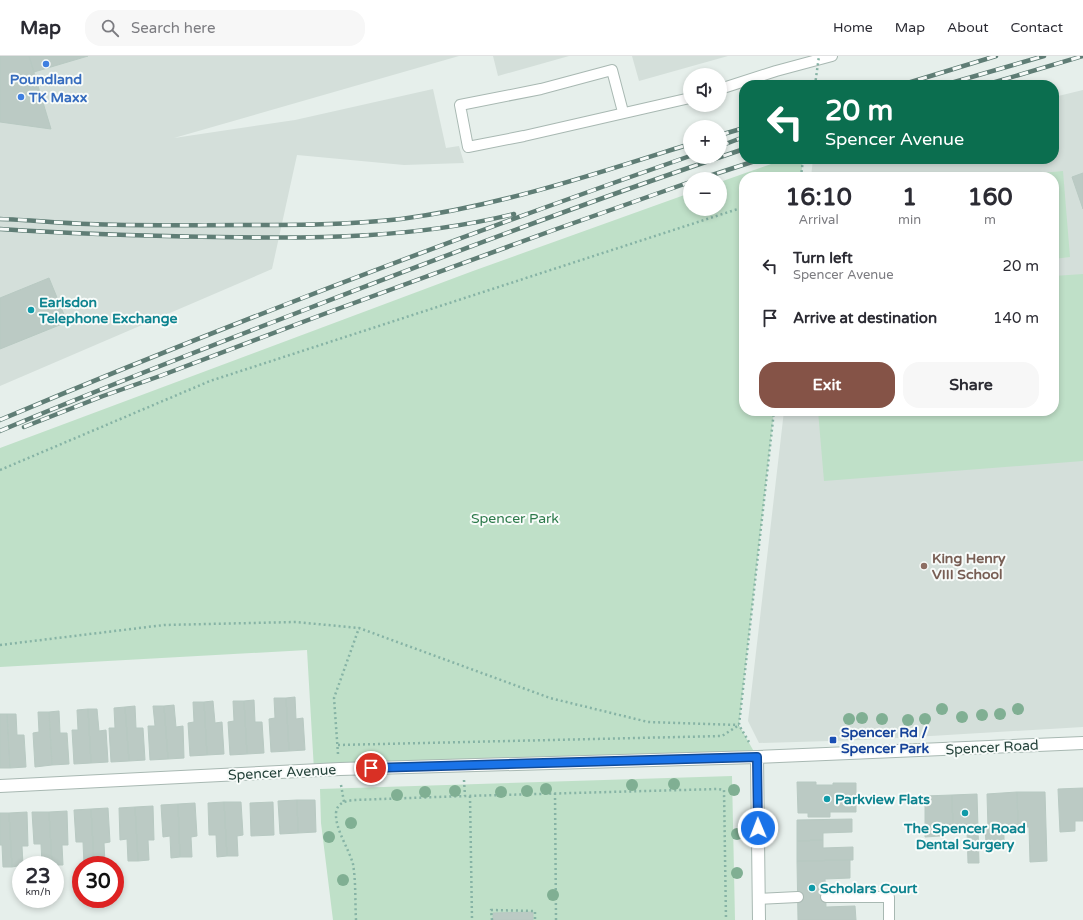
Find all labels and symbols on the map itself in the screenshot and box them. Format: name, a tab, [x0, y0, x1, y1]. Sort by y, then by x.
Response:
marker: Poundland	[41, 59, 51, 69]
place label: Poundland	[10, 71, 82, 88]
place label: TK Maxx	[28, 89, 88, 106]
marker: TK Maxx	[16, 92, 26, 102]
place label: Earlsdon Telephone Exchange	[38, 294, 177, 327]
marker: Earlsdon Telephone Exchange	[26, 305, 36, 315]
park label: Spencer Park	[471, 510, 559, 527]
place label: King Henry VIII School	[932, 550, 1006, 583]
marker: King Henry VIII School	[919, 561, 929, 571]
place label: Spencer Rd / Spencer Park	[841, 724, 929, 757]
marker: Spencer Rd / Spencer Park	[828, 735, 838, 745]
street label: Spencer Road	[945, 737, 1039, 758]
pin	[354, 751, 388, 785]
street label: Spencer Avenue	[228, 761, 337, 784]
place label: Parkview Flats	[835, 791, 930, 808]
marker: Parkview Flats	[822, 794, 832, 804]
position arrow	[737, 807, 779, 849]
marker: The Spencer Road Dental Surgery	[960, 808, 970, 818]
place label: The Spencer Road Dental Surgery	[903, 820, 1026, 853]
speed limit sign: 30	[72, 856, 124, 908]
place label: Scholars Court	[820, 880, 918, 897]
marker: Scholars Court	[807, 883, 817, 893]

